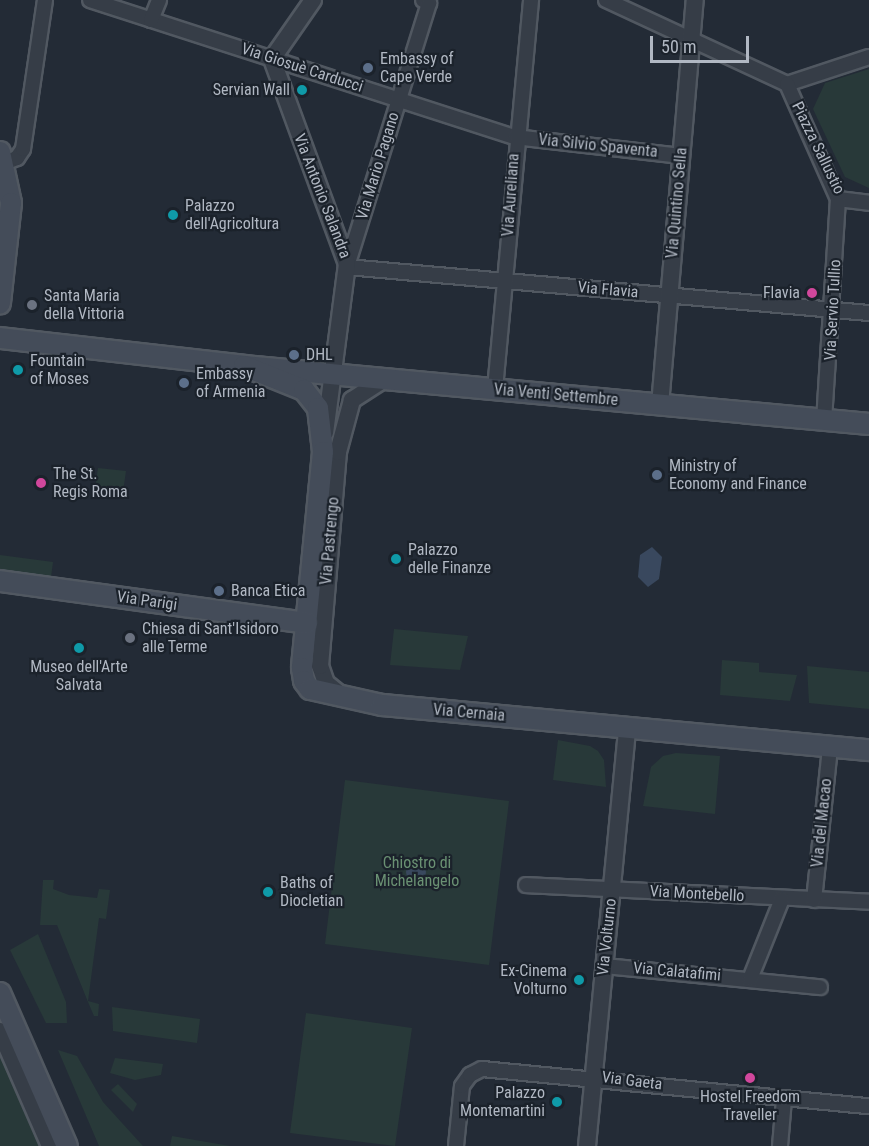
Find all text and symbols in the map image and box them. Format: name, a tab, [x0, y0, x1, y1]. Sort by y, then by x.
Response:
scale bar	[653, 24, 752, 62]
text: 50 m	[661, 36, 696, 57]
street label: Via Giosuè Carducci	[239, 39, 365, 97]
place label: Embassy of Cape Verde	[380, 49, 454, 87]
marker: Embassy of Cape Verde	[361, 61, 375, 75]
place label: Servian Wall	[213, 80, 290, 100]
marker: Servian Wall	[295, 83, 309, 97]
street label: Piazza Sallustio	[787, 99, 849, 197]
street label: Via Mario Pagano	[352, 110, 404, 222]
street label: Via Silvio Spaventa	[537, 130, 659, 162]
street label: Via Antonio Salandra	[289, 131, 355, 261]
street label: Via Quintino Sella	[663, 147, 691, 259]
street label: Via Aureliana	[499, 153, 523, 237]
place label: Palazzo dell'Agricoltura	[185, 196, 279, 234]
marker: Palazzo dell'Agricoltura	[166, 208, 180, 222]
street label: Via Servio Tullio	[821, 259, 845, 361]
street label: Via Flavia	[577, 278, 639, 302]
place label: Flavia	[763, 283, 800, 303]
place label: Santa Maria della Vittoria	[44, 286, 124, 324]
marker: Flavia	[805, 286, 819, 300]
marker: Santa Maria della Vittoria	[25, 298, 39, 312]
place label: DHL	[306, 345, 333, 365]
marker: DHL	[287, 348, 301, 362]
place label: Fountain of Moses	[30, 351, 89, 389]
marker: Fountain of Moses	[11, 363, 25, 377]
place label: Embassy of Armenia	[196, 364, 266, 402]
marker: Embassy of Armenia	[177, 376, 191, 390]
street label: Via Venti Settembre	[493, 380, 619, 410]
place label: Ministry of Economy and Finance	[669, 456, 807, 494]
place label: The St. Regis Roma	[53, 464, 128, 502]
marker: Ministry of Economy and Finance	[650, 468, 664, 482]
marker: The St. Regis Roma	[34, 476, 48, 490]
street label: Via Pastrengo	[317, 496, 343, 586]
place label: Palazzo delle Finanze	[408, 540, 491, 578]
marker: Palazzo delle Finanze	[389, 552, 403, 566]
place label: Banca Etica	[231, 581, 305, 601]
marker: Banca Etica	[212, 584, 226, 598]
street label: Via Parigi	[116, 587, 178, 615]
place label: Chiesa di Sant'Isidoro alle Terme	[142, 619, 279, 657]
marker: Chiesa di Sant'Isidoro alle Terme	[123, 631, 137, 645]
marker: Museo dell'Arte Salvata	[72, 641, 86, 655]
place label: Museo dell'Arte Salvata	[30, 657, 128, 695]
street label: Via Cernaia	[432, 700, 506, 726]
street label: Via del Macao	[808, 777, 836, 869]
park label: Chiostro di Michelangelo	[375, 853, 459, 891]
place label: Baths of Diocletian	[280, 873, 343, 911]
street label: Via Montebello	[649, 882, 745, 906]
marker: Baths of Diocletian	[261, 885, 275, 899]
street label: Via Volturno	[593, 898, 621, 976]
street label: Via Calatafimi	[632, 959, 722, 985]
place label: Ex-Cinema Volturno	[500, 961, 567, 999]
marker: Ex-Cinema Volturno	[572, 973, 586, 987]
street label: Via Gaeta	[601, 1068, 663, 1094]
marker: Hostel Freedom Traveller	[743, 1071, 757, 1085]
place label: Palazzo Montemartini	[460, 1083, 545, 1121]
place label: Hostel Freedom Traveller	[700, 1087, 800, 1125]
marker: Palazzo Montemartini	[550, 1095, 564, 1109]

